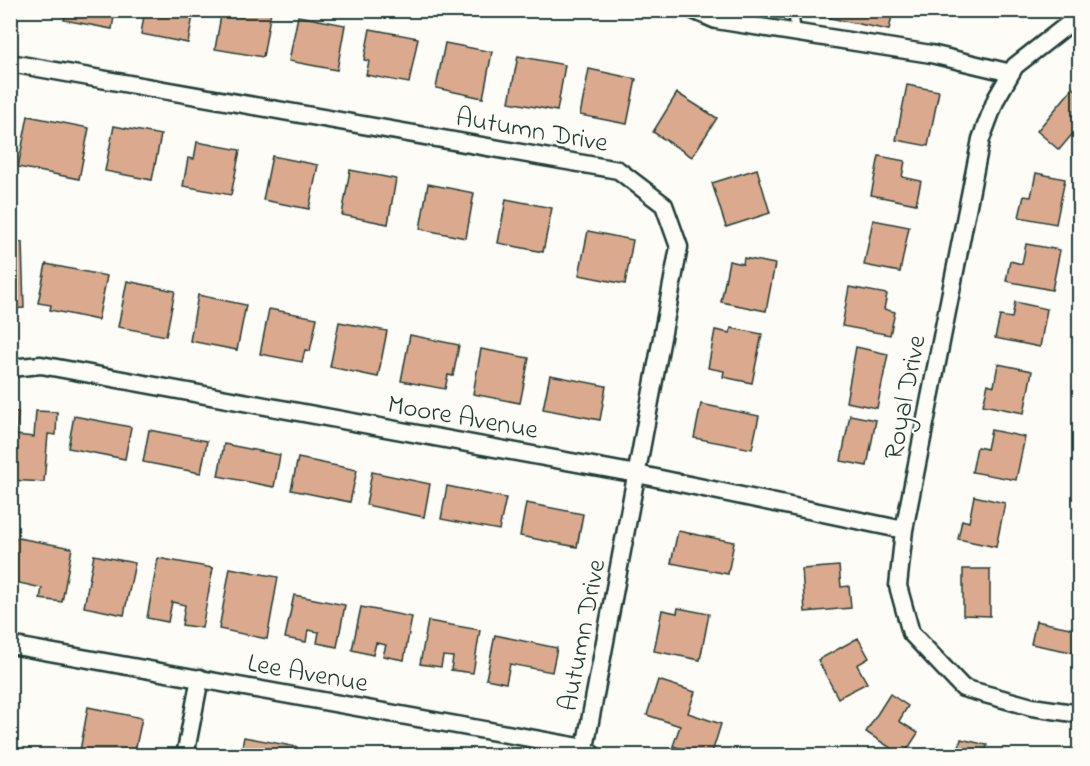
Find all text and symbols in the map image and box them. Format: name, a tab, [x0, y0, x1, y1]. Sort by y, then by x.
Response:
street label: Autumn Drive	[452, 99, 612, 164]
street label: Royal Drive	[875, 331, 938, 463]
street label: Moore Avenue	[384, 386, 542, 451]
street label: Autumn Drive	[550, 555, 617, 715]
street label: Lee Avenue	[244, 645, 372, 704]

